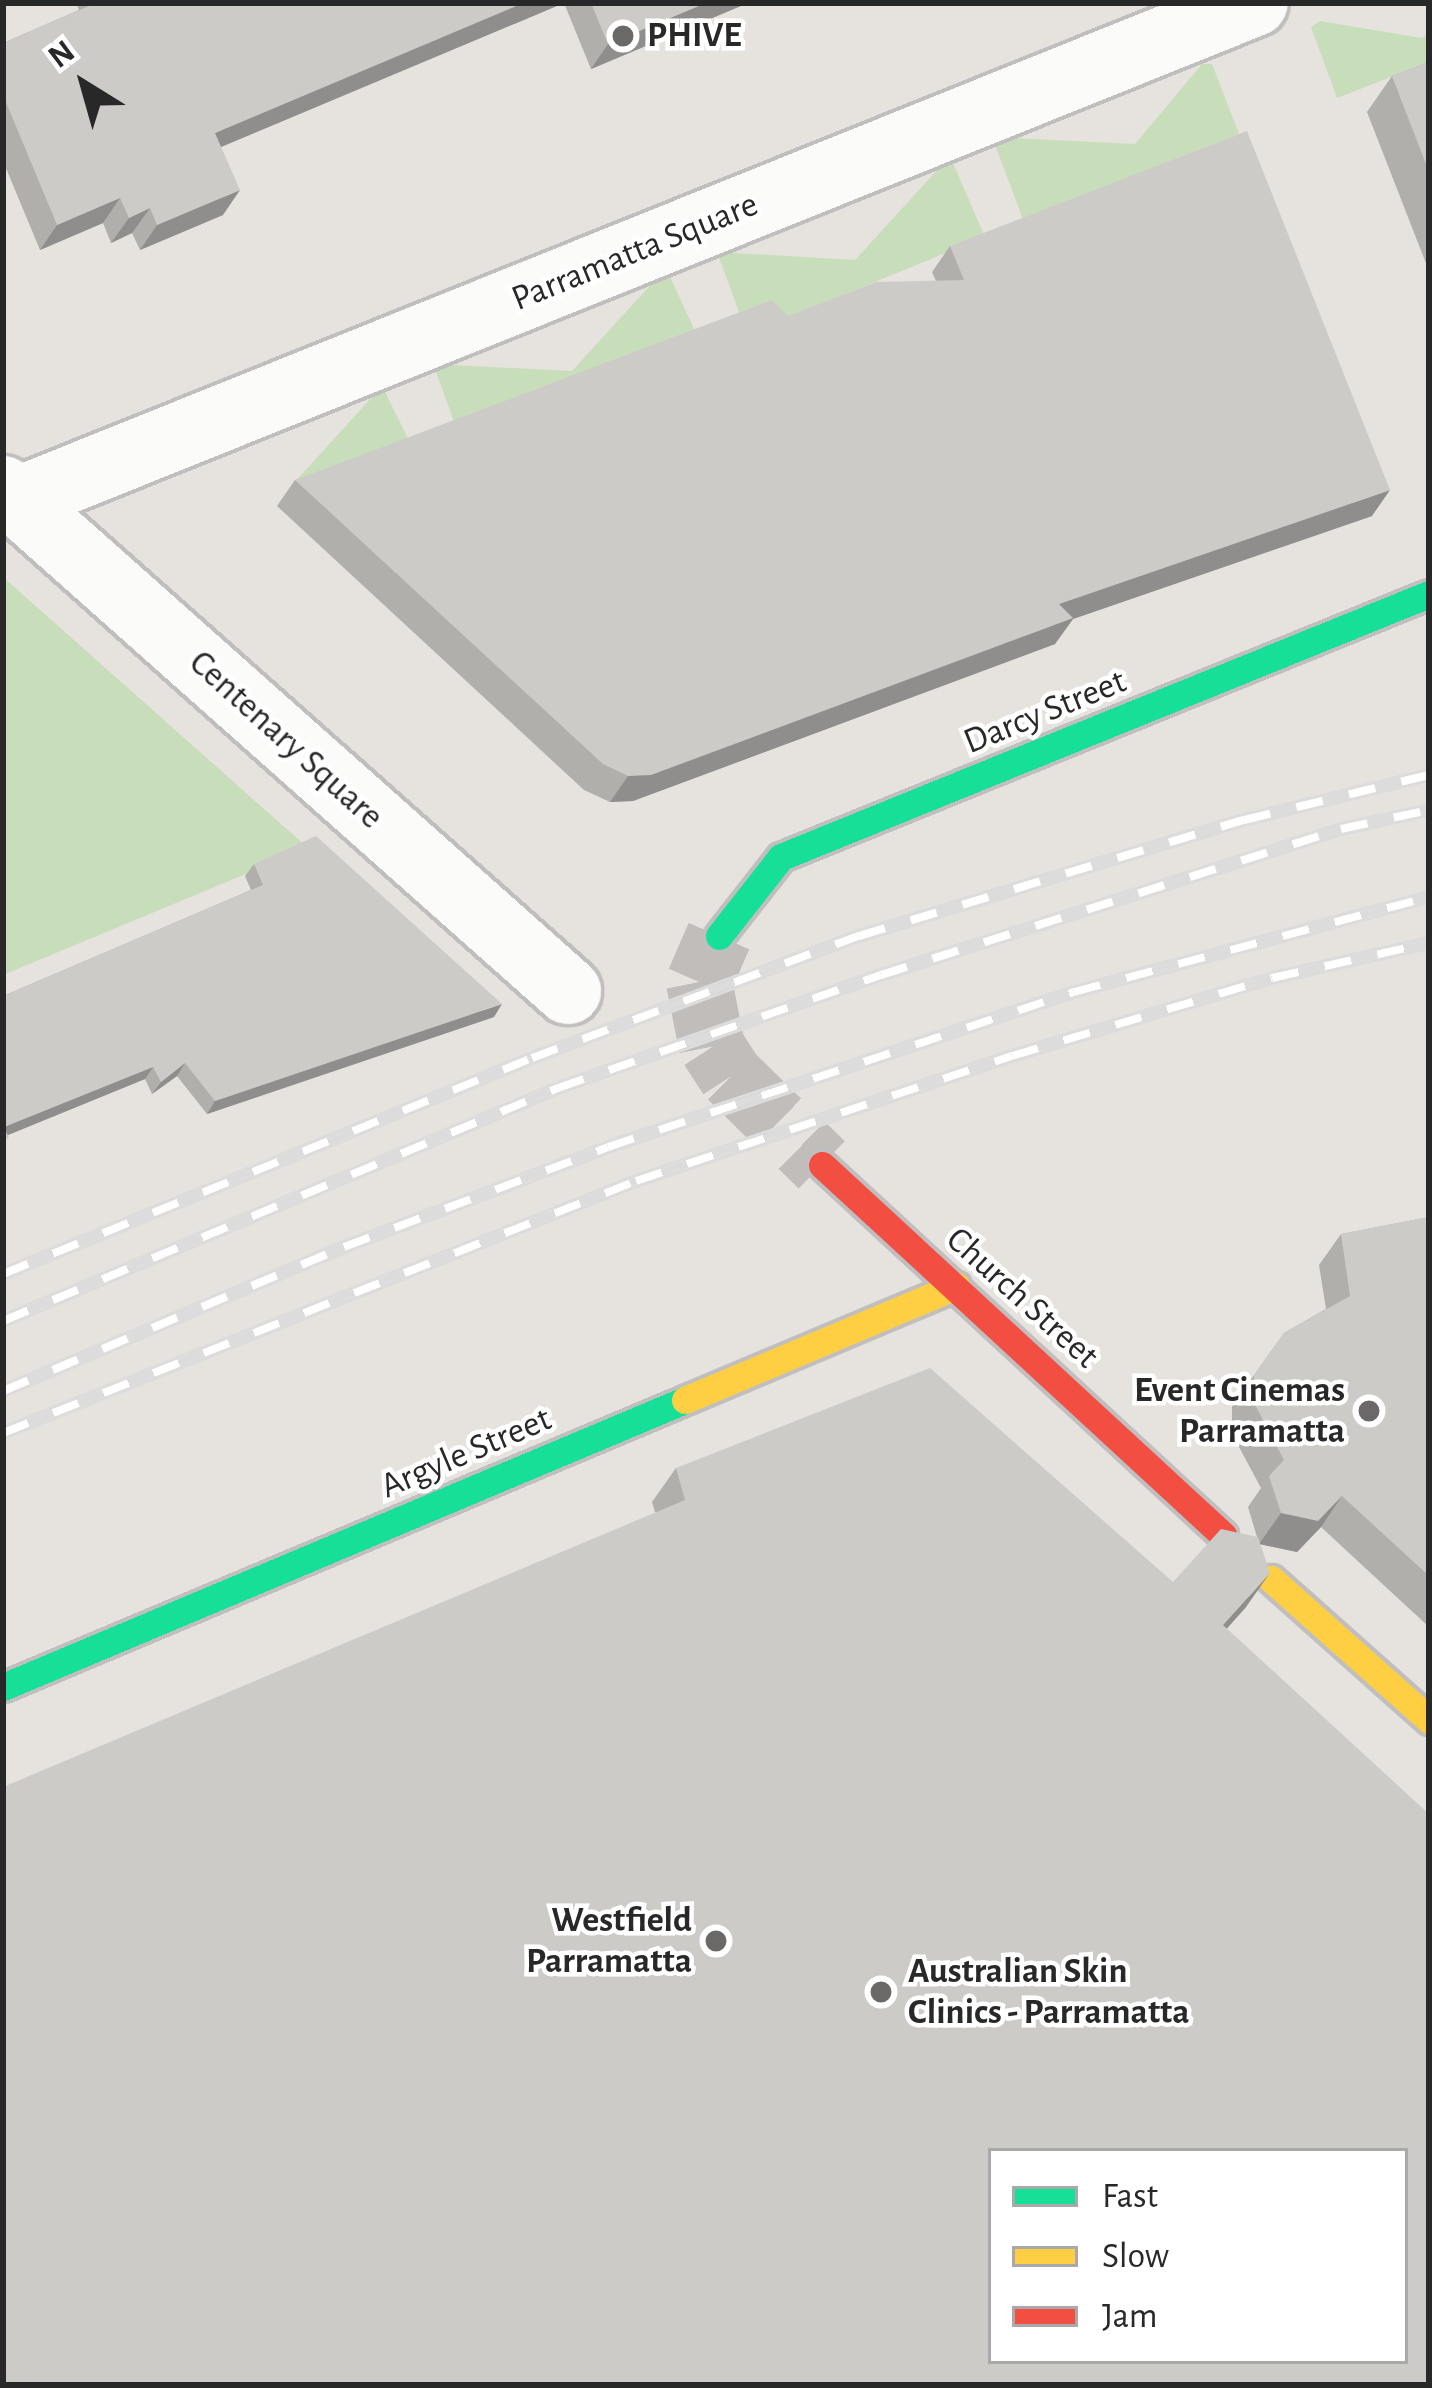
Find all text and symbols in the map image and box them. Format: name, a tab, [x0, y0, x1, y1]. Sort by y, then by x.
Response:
place label: PHIVE	[647, 14, 742, 58]
marker: PHIVE	[610, 23, 636, 49]
north arrow	[24, 24, 144, 144]
text: N	[43, 35, 81, 75]
street label: Parramatta Square	[506, 183, 764, 321]
street label: Centenary Square	[180, 642, 392, 838]
street label: Darcy Street	[958, 660, 1132, 764]
street label: Church Street	[937, 1218, 1107, 1378]
place label: Event Cinemas Parramatta	[1134, 1368, 1345, 1453]
street label: Argyle Street	[374, 1398, 558, 1508]
marker: Event Cinemas Parramatta	[1356, 1398, 1382, 1424]
place label: Westfield Parramatta	[526, 1898, 692, 1983]
marker: Westfield Parramatta	[703, 1928, 729, 1954]
place label: Australian Skin Clinics - Parramatta	[908, 1949, 1190, 2034]
marker: Australian Skin Clinics - Parramatta	[865, 1976, 897, 2008]
legend	[988, 2148, 1408, 2364]
text: Fast	[1102, 2178, 1158, 2214]
text: Slow	[1102, 2238, 1169, 2274]
text: Jam	[1102, 2298, 1158, 2334]

